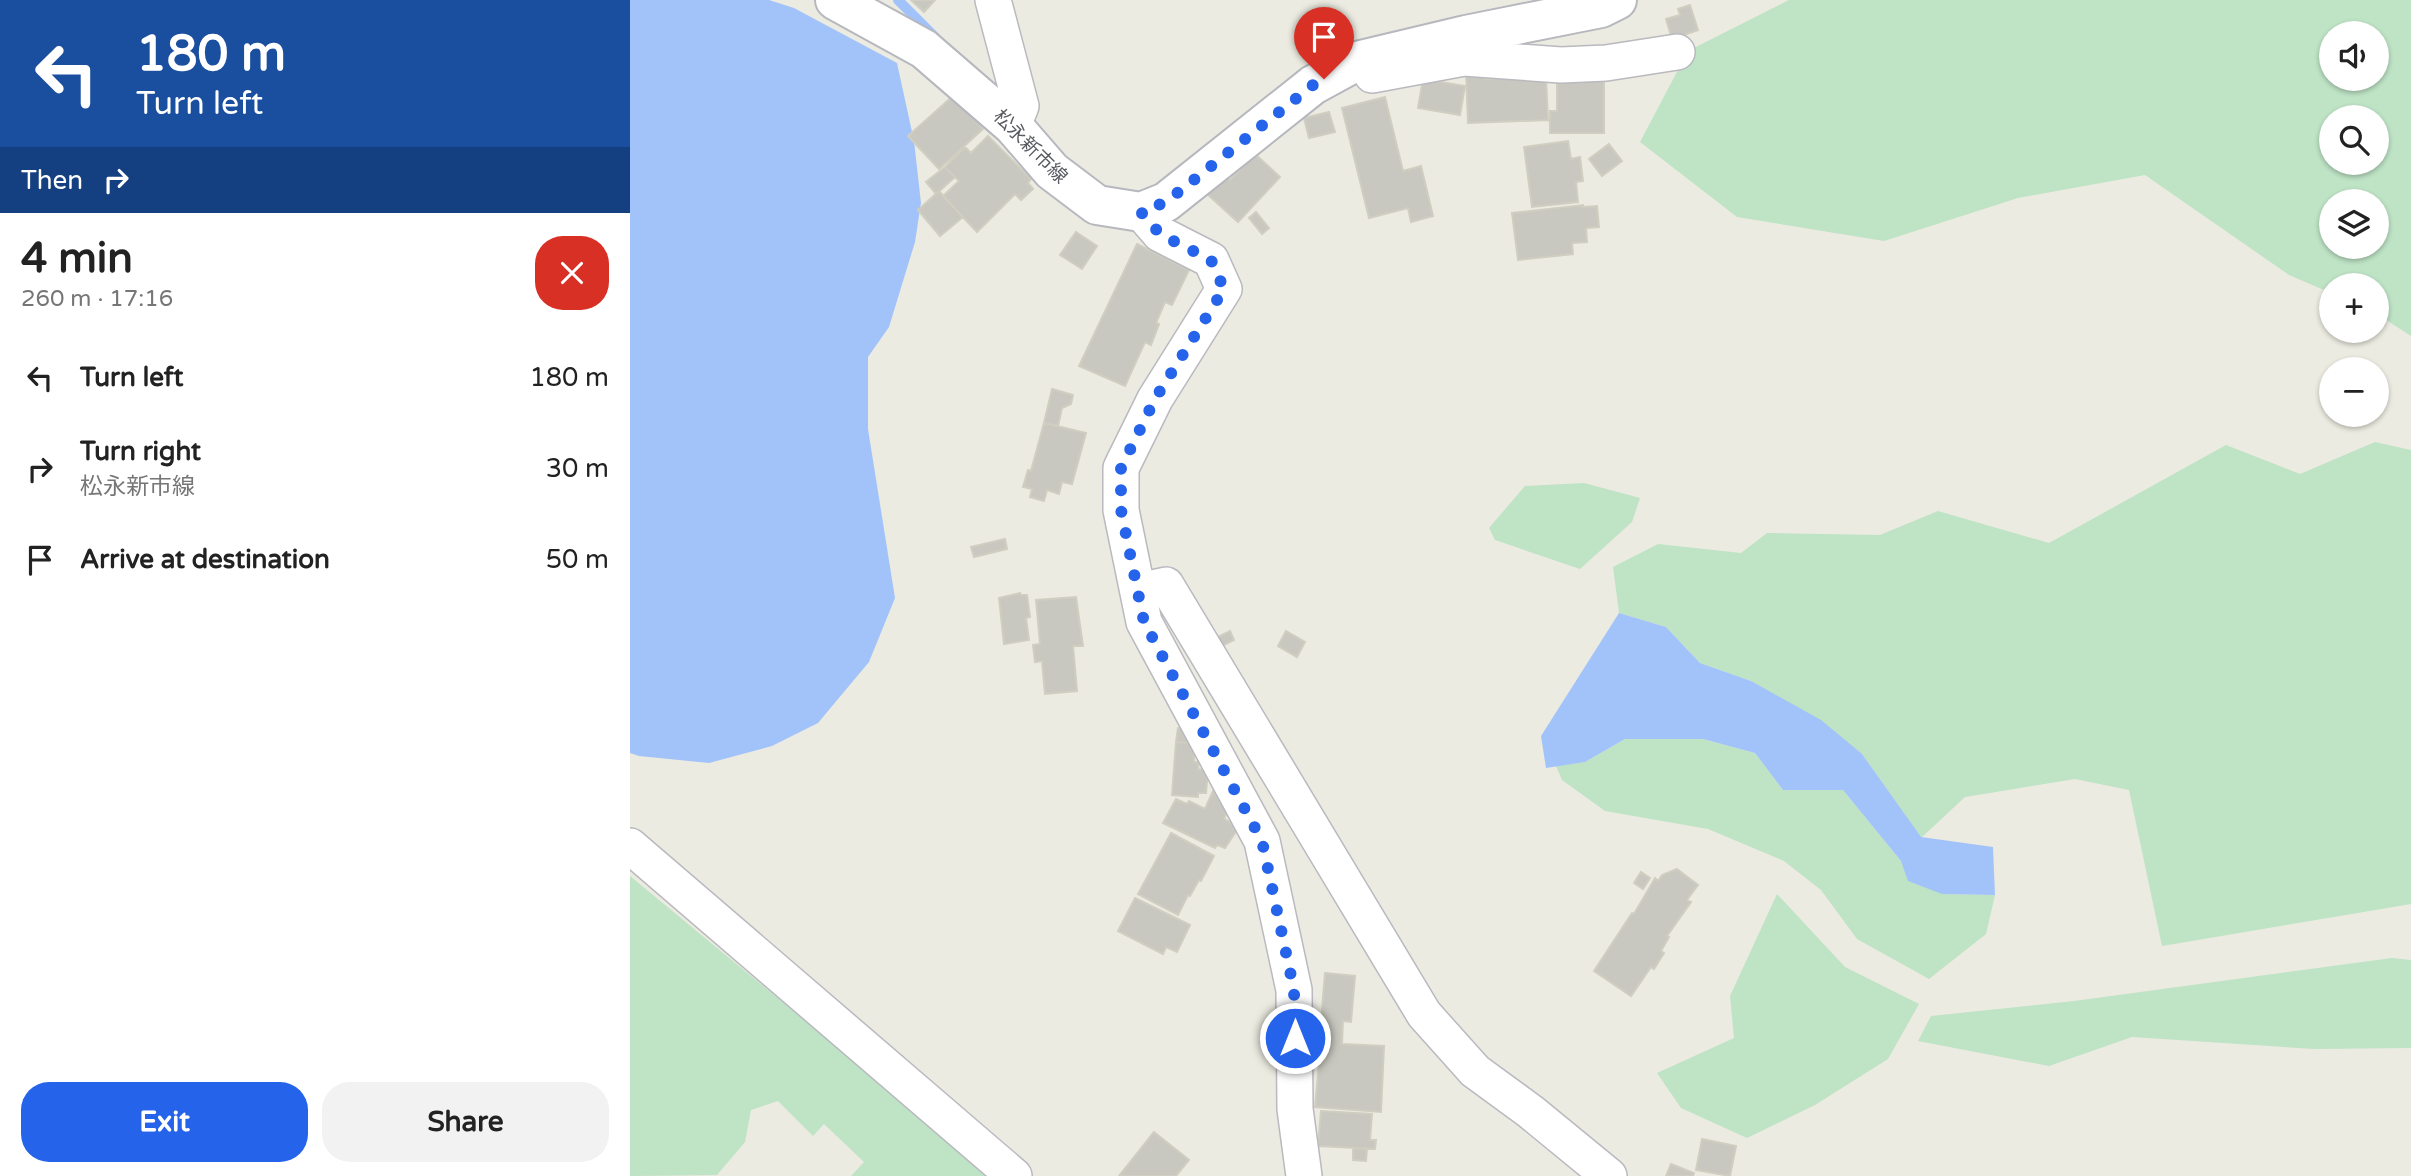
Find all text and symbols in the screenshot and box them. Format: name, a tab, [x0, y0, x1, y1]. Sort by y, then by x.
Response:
pin	[1294, 7, 1354, 79]
icon: arrive	[1305, 18, 1343, 56]
map controls	[2319, 21, 2389, 427]
button: sound	[2319, 21, 2389, 91]
text: 180 m	[136, 25, 286, 84]
icon: left	[21, 28, 112, 119]
text: Turn left	[136, 85, 263, 123]
street label: 松永新市線	[989, 105, 1072, 188]
button: search	[2319, 105, 2389, 175]
icon: right	[97, 161, 135, 199]
text: Then	[21, 165, 83, 196]
button: layers	[2319, 189, 2389, 259]
text: 4 min	[21, 233, 133, 284]
button: close	[535, 236, 609, 310]
button: +	[2319, 273, 2389, 343]
text: 260 m · 17:16	[21, 285, 173, 313]
button: −	[2319, 357, 2389, 427]
icon: left	[21, 359, 59, 397]
text: Turn left	[80, 362, 183, 393]
text: 180 m	[529, 362, 609, 393]
text: Turn right	[80, 436, 201, 467]
icon: right	[21, 450, 59, 488]
text: 30 m	[546, 453, 609, 484]
text: 松永新市線	[80, 473, 195, 501]
icon: arrive	[21, 541, 59, 579]
text: Arrive at destination	[80, 544, 330, 575]
text: 50 m	[546, 544, 609, 575]
position arrow	[1258, 1001, 1332, 1075]
button: Exit	[21, 1082, 308, 1162]
button: Share	[322, 1082, 609, 1162]

